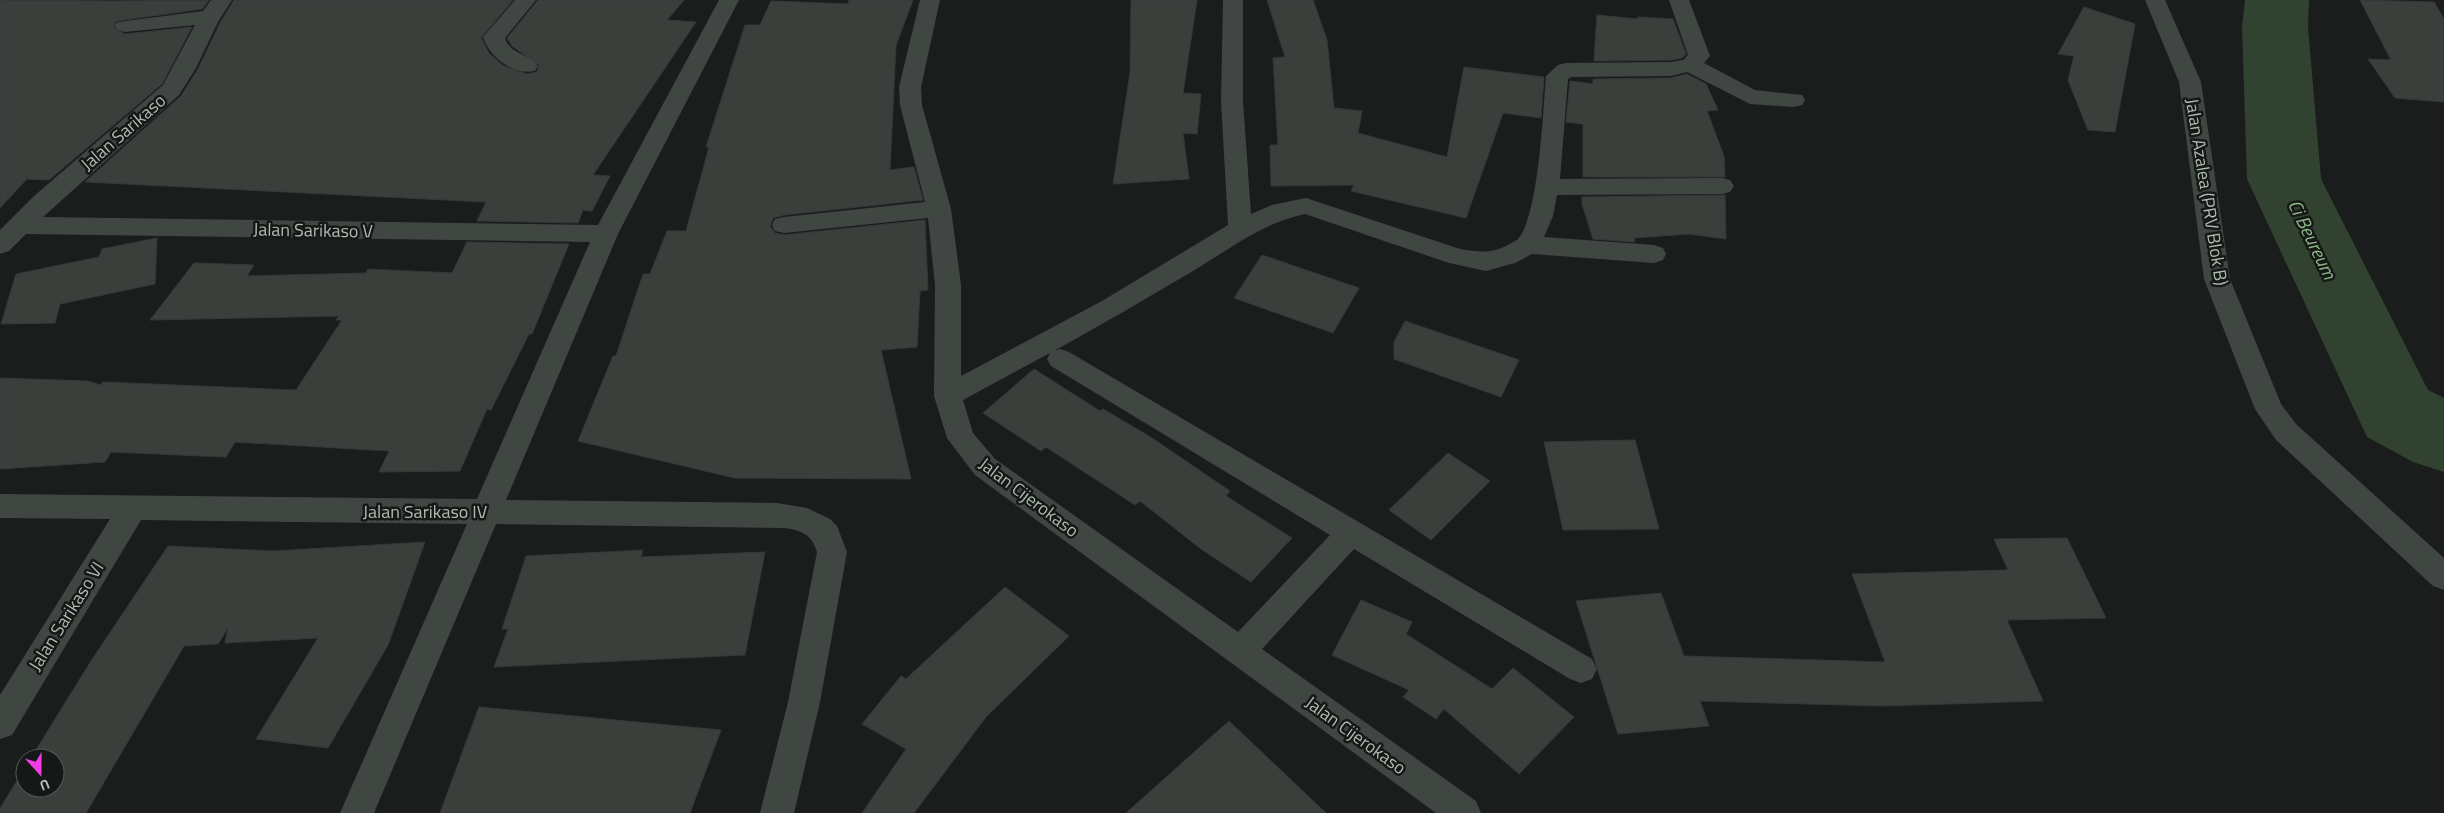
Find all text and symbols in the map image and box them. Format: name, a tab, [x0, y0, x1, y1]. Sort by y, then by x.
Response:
street label: Jalan Sarikaso	[74, 87, 172, 177]
street label: Jalan Azalea (PRV Blok B)	[2179, 96, 2235, 288]
water label: Ci Beureum	[2281, 194, 2345, 285]
street label: Jalan Sarikaso V	[253, 215, 374, 245]
street label: Jalan Cijerokaso	[973, 450, 1085, 544]
street label: Jalan Sarikaso IV	[363, 498, 488, 525]
street label: Jalan Sarikaso VI	[22, 556, 110, 676]
street label: Jalan Cijerokaso	[1300, 689, 1412, 781]
north arrow	[15, 748, 65, 798]
text: U	[37, 774, 53, 797]

